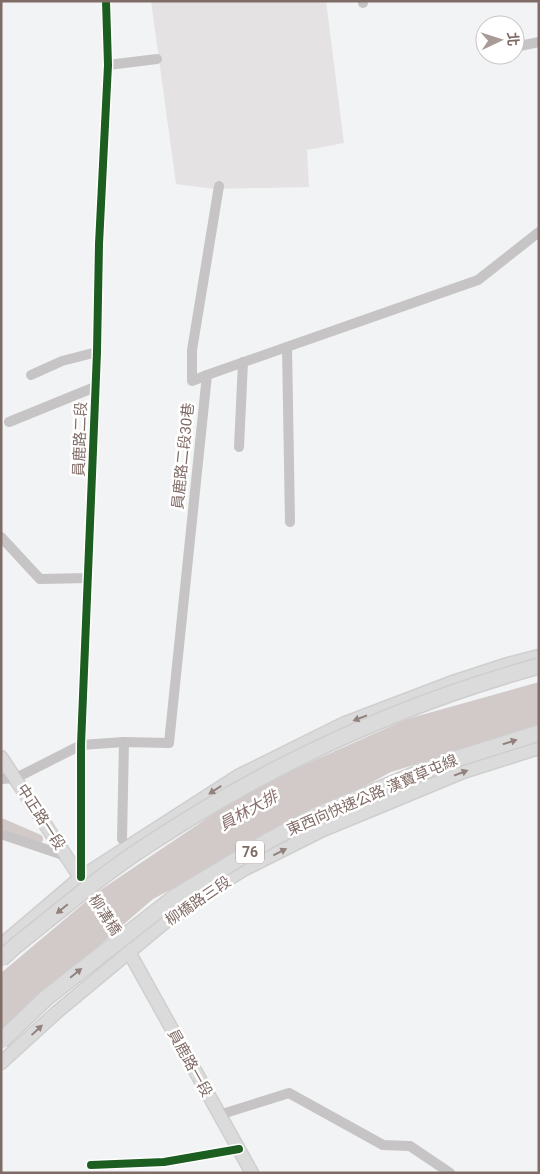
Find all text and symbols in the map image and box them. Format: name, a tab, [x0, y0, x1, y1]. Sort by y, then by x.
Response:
north arrow	[475, 15, 525, 65]
text: 北	[504, 32, 521, 47]
street label: 員鹿路二段	[70, 401, 90, 477]
street label: 員鹿路二段30巷	[168, 402, 198, 510]
one-way arrow	[353, 714, 368, 722]
one-way arrow	[502, 737, 517, 745]
street label: 東西向快速公路 漢寶草屯線	[284, 751, 460, 839]
one-way arrow	[454, 769, 468, 777]
street label: 中正路一段	[13, 781, 69, 853]
one-way arrow	[209, 786, 222, 795]
water label: 員林大排	[216, 786, 283, 834]
road number: 76	[236, 840, 264, 864]
one-way arrow	[273, 848, 287, 856]
street label: 柳橋路三段	[162, 873, 234, 929]
street label: 柳溝橋	[85, 891, 125, 939]
one-way arrow	[56, 903, 69, 914]
one-way arrow	[70, 968, 83, 979]
one-way arrow	[31, 1024, 43, 1036]
street label: 員鹿路一段	[164, 1026, 216, 1100]

